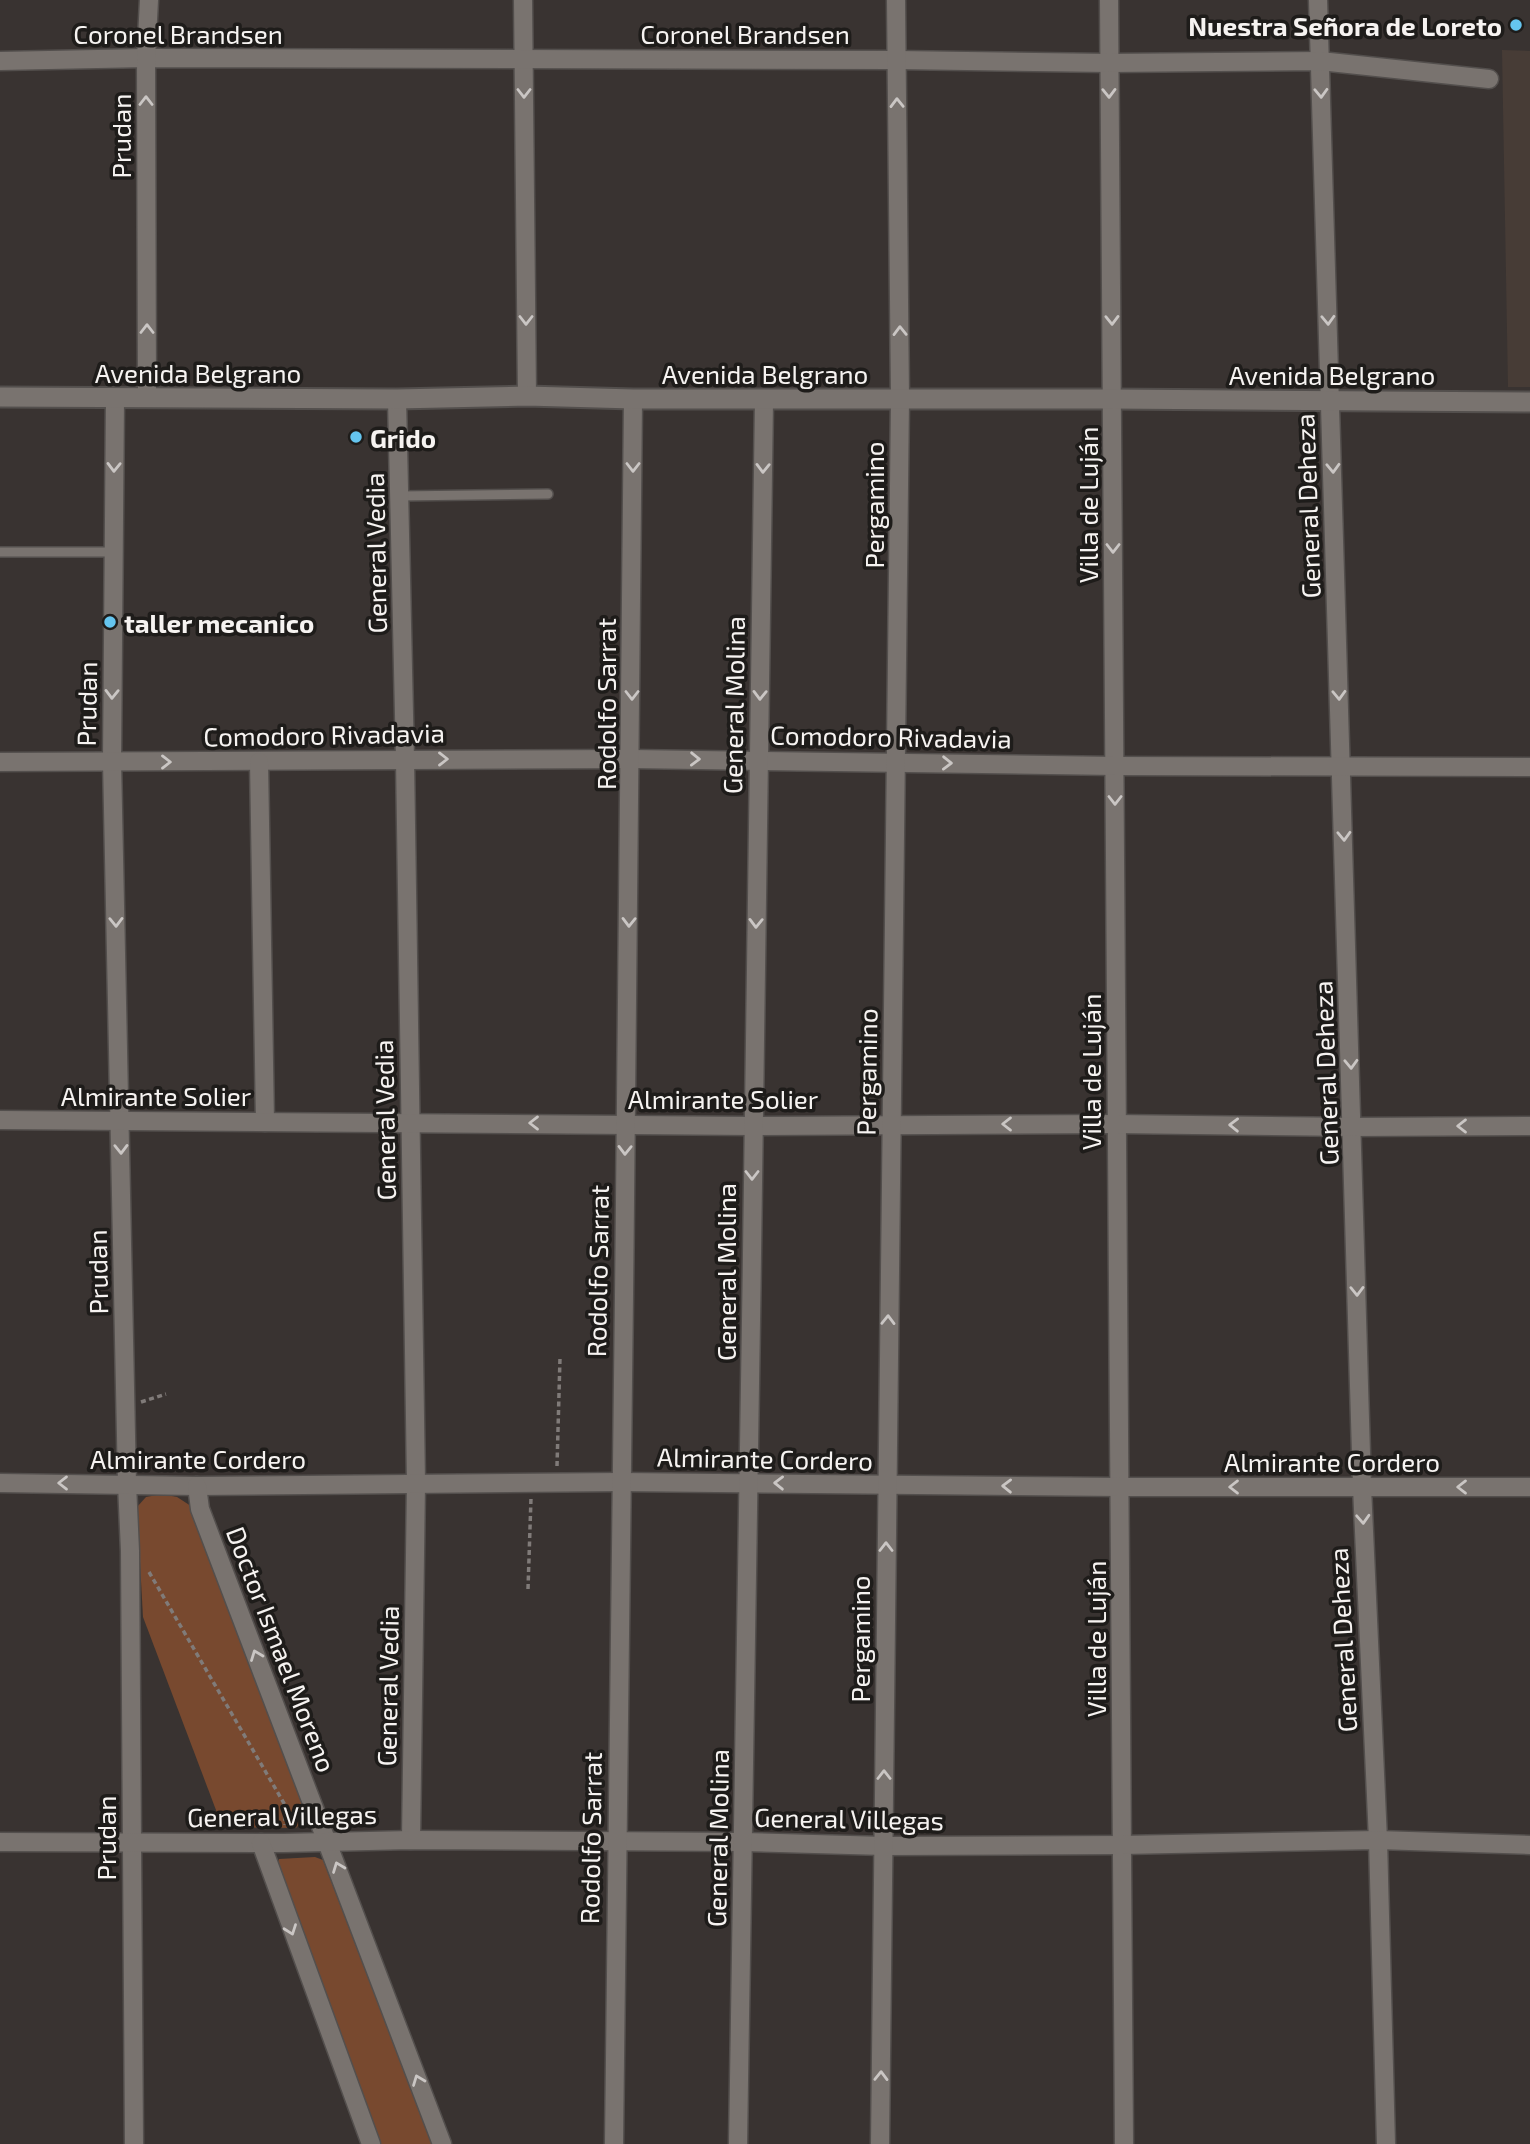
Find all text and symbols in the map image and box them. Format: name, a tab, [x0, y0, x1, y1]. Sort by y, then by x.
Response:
place label: Nuestra Señora de Loreto	[1188, 10, 1502, 41]
marker: Nuestra Señora de Loreto	[1508, 17, 1524, 33]
street label: Coronel Brandsen	[73, 18, 283, 49]
street label: Coronel Brandsen	[640, 18, 850, 49]
one-way arrow	[1313, 87, 1328, 98]
one-way arrow	[516, 88, 532, 98]
one-way arrow	[1101, 88, 1117, 98]
street label: Prudan	[105, 94, 136, 178]
one-way arrow	[138, 96, 154, 106]
one-way arrow	[889, 97, 905, 108]
one-way arrow	[518, 315, 534, 326]
one-way arrow	[1104, 315, 1119, 326]
one-way arrow	[1320, 315, 1336, 326]
one-way arrow	[139, 323, 155, 334]
one-way arrow	[892, 325, 907, 336]
street label: Avenida Belgrano	[95, 357, 301, 388]
street label: Avenida Belgrano	[662, 358, 868, 389]
street label: Avenida Belgrano	[1229, 359, 1435, 390]
street label: General Deheza	[1288, 413, 1326, 599]
place label: Grido	[370, 422, 436, 453]
street label: Villa de Luján	[1072, 427, 1103, 583]
marker: Grido	[348, 429, 364, 445]
street label: Pergamino	[858, 441, 889, 569]
one-way arrow	[107, 461, 122, 472]
one-way arrow	[625, 463, 641, 473]
one-way arrow	[755, 463, 770, 474]
one-way arrow	[1325, 463, 1340, 474]
street label: General Vedia	[358, 472, 392, 634]
one-way arrow	[1105, 543, 1121, 553]
place label: taller mecanico	[124, 607, 314, 638]
marker: taller mecanico	[102, 614, 118, 630]
street label: General Molina	[716, 616, 750, 794]
street label: Rodolfo Sarrat	[590, 618, 621, 790]
street label: Prudan	[70, 661, 102, 747]
one-way arrow	[104, 689, 120, 700]
one-way arrow	[624, 690, 640, 701]
one-way arrow	[752, 690, 767, 701]
one-way arrow	[1332, 690, 1347, 701]
street label: Comodoro Rivadavia	[203, 716, 445, 752]
street label: Comodoro Rivadavia	[770, 718, 1012, 754]
one-way arrow	[438, 751, 448, 767]
one-way arrow	[689, 752, 700, 767]
one-way arrow	[161, 754, 172, 770]
one-way arrow	[942, 755, 952, 771]
one-way arrow	[1107, 795, 1123, 805]
one-way arrow	[1336, 831, 1351, 842]
one-way arrow	[108, 916, 123, 927]
one-way arrow	[621, 917, 636, 928]
one-way arrow	[748, 918, 764, 929]
street label: General Deheza	[1306, 980, 1344, 1166]
street label: Villa de Luján	[1075, 994, 1106, 1150]
street label: Pergamino	[849, 1008, 883, 1136]
street label: General Vedia	[367, 1039, 401, 1201]
one-way arrow	[1343, 1058, 1358, 1069]
street label: Almirante Solier	[61, 1080, 251, 1111]
street label: Almirante Solier	[628, 1083, 818, 1114]
one-way arrow	[529, 1115, 539, 1131]
one-way arrow	[1001, 1116, 1012, 1132]
one-way arrow	[1229, 1117, 1239, 1133]
one-way arrow	[1456, 1118, 1467, 1134]
one-way arrow	[113, 1144, 129, 1155]
one-way arrow	[617, 1144, 632, 1155]
one-way arrow	[745, 1170, 760, 1181]
street label: General Molina	[710, 1183, 741, 1361]
street label: Rodolfo Sarrat	[580, 1185, 614, 1357]
street label: Prudan	[81, 1229, 113, 1315]
one-way arrow	[1349, 1286, 1365, 1297]
one-way arrow	[881, 1314, 896, 1325]
street label: Almirante Cordero	[657, 1441, 873, 1475]
street label: Almirante Cordero	[90, 1443, 306, 1474]
street label: Almirante Cordero	[1224, 1446, 1440, 1477]
one-way arrow	[774, 1475, 784, 1491]
one-way arrow	[58, 1476, 69, 1491]
one-way arrow	[1001, 1478, 1012, 1494]
one-way arrow	[1229, 1479, 1239, 1495]
one-way arrow	[1456, 1479, 1467, 1495]
one-way arrow	[1356, 1513, 1371, 1524]
street label: Doctor Ismael Moreno	[221, 1522, 343, 1776]
one-way arrow	[878, 1542, 894, 1552]
street label: General Deheza	[1322, 1547, 1362, 1733]
street label: Villa de Luján	[1080, 1561, 1111, 1717]
street label: Pergamino	[844, 1575, 875, 1703]
street label: General Vedia	[370, 1605, 404, 1767]
one-way arrow	[250, 1649, 264, 1662]
street label: General Molina	[700, 1749, 734, 1927]
street label: Rodolfo Sarrat	[573, 1752, 607, 1924]
one-way arrow	[877, 1769, 892, 1780]
street label: Prudan	[90, 1796, 121, 1880]
street label: General Villegas	[187, 1798, 377, 1832]
street label: General Villegas	[754, 1801, 944, 1835]
one-way arrow	[332, 1862, 346, 1874]
one-way arrow	[283, 1924, 297, 1936]
one-way arrow	[873, 2070, 889, 2081]
one-way arrow	[412, 2075, 426, 2087]

